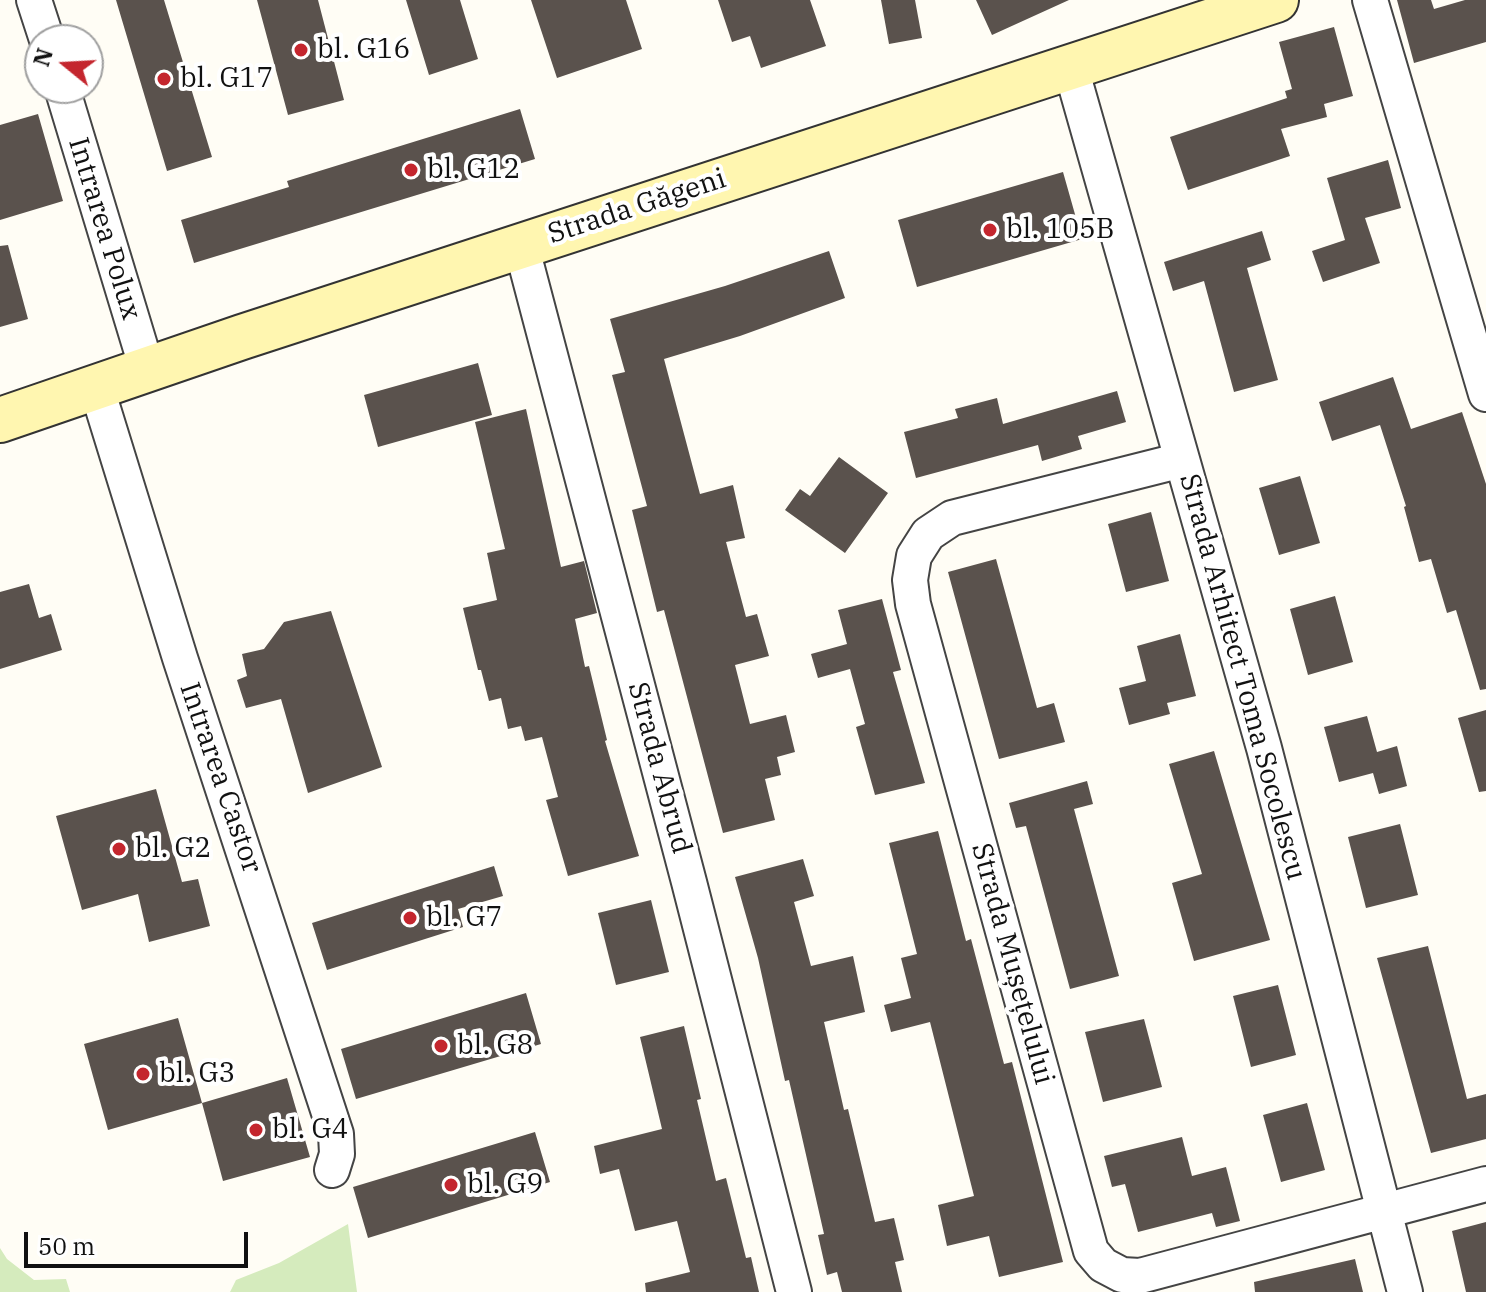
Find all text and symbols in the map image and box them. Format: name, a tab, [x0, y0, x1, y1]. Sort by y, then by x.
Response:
north arrow	[24, 24, 104, 104]
place label: bl. G16	[317, 33, 410, 67]
marker: bl. G16	[292, 41, 310, 59]
text: N	[26, 44, 59, 70]
place label: bl. G17	[180, 62, 273, 96]
marker: bl. G17	[155, 70, 173, 88]
street label: Intrarea Polux	[60, 134, 148, 324]
place label: bl. G12	[427, 153, 520, 187]
marker: bl. G12	[402, 161, 420, 179]
street label: Strada Găgeni	[544, 162, 730, 252]
place label: bl. 105B	[1006, 213, 1115, 247]
marker: bl. 105B	[981, 221, 999, 239]
street label: Strada Arhitect Toma Socolescu	[1172, 470, 1312, 884]
street label: Intrarea Castor	[172, 678, 268, 878]
street label: Strada Abrud	[620, 679, 698, 857]
place label: bl. G2	[135, 832, 211, 866]
marker: bl. G2	[110, 840, 128, 858]
street label: Strada Mușețelului	[964, 840, 1060, 1088]
place label: bl. G7	[426, 901, 502, 935]
marker: bl. G7	[401, 909, 419, 927]
place label: bl. G8	[457, 1029, 533, 1063]
marker: bl. G8	[432, 1037, 450, 1055]
place label: bl. G3	[159, 1057, 235, 1091]
marker: bl. G3	[134, 1065, 152, 1083]
place label: bl. G4	[272, 1113, 348, 1147]
marker: bl. G4	[247, 1121, 265, 1139]
place label: bl. G9	[467, 1168, 543, 1202]
marker: bl. G9	[442, 1176, 460, 1194]
scale bar	[28, 1216, 252, 1266]
text: 50 m	[38, 1230, 95, 1262]

